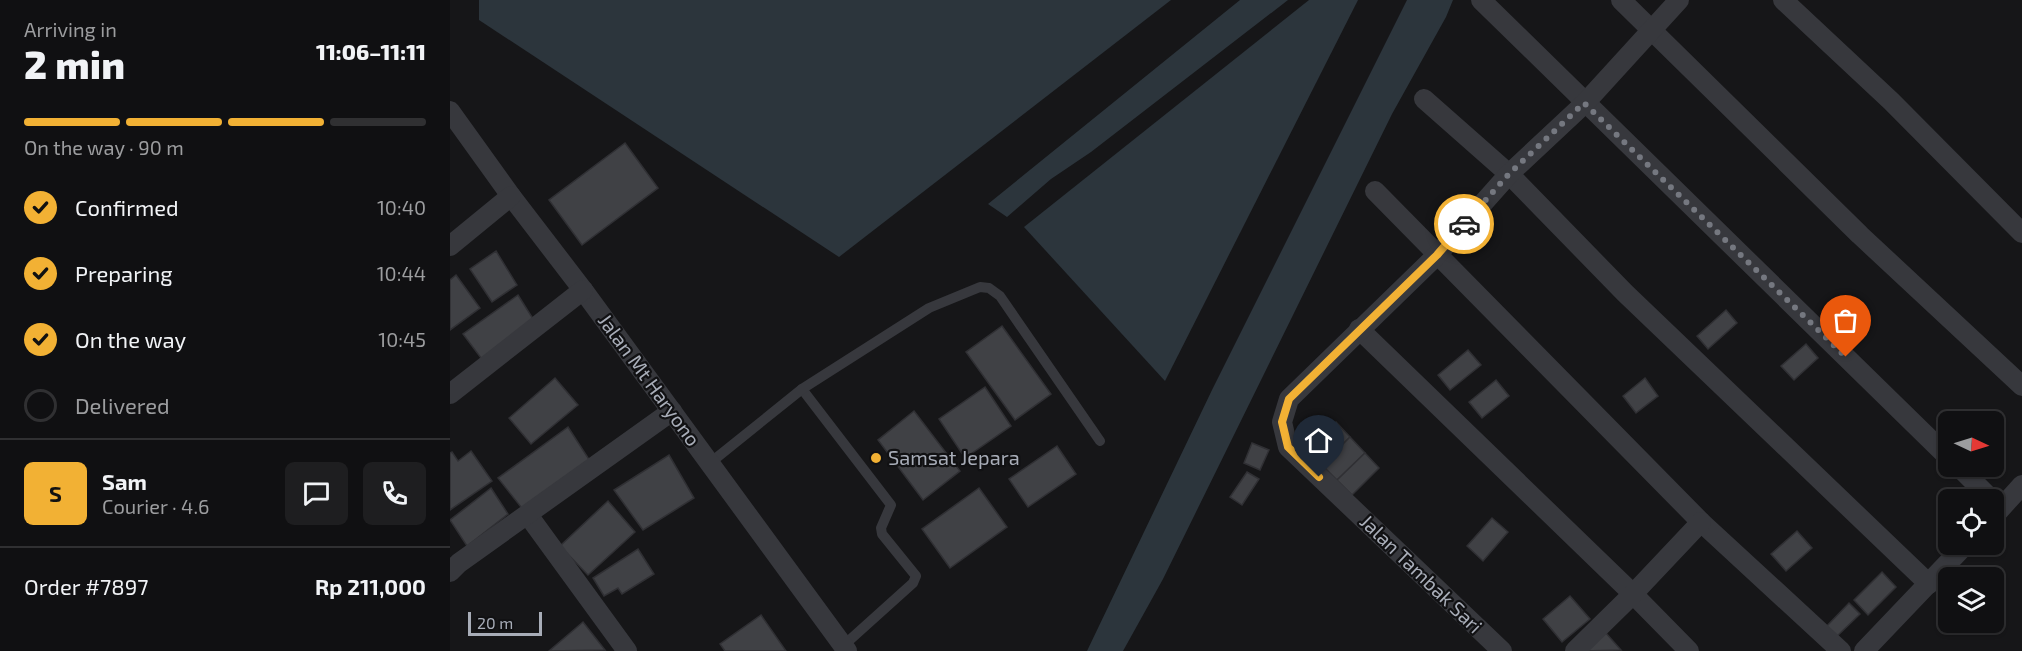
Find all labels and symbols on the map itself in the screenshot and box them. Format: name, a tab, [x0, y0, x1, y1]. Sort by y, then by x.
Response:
courier	[1434, 194, 1494, 254]
pin	[1820, 295, 1871, 357]
street label: Jalan Mt Haryono	[594, 309, 706, 450]
north arrow	[1938, 411, 2004, 477]
pin	[1293, 415, 1344, 477]
place label: Samsat Jepara	[888, 445, 1020, 469]
marker: Samsat Jepara	[869, 451, 883, 465]
street label: Jalan Tambak Sari	[1356, 509, 1488, 638]
scale bar	[468, 609, 542, 636]

